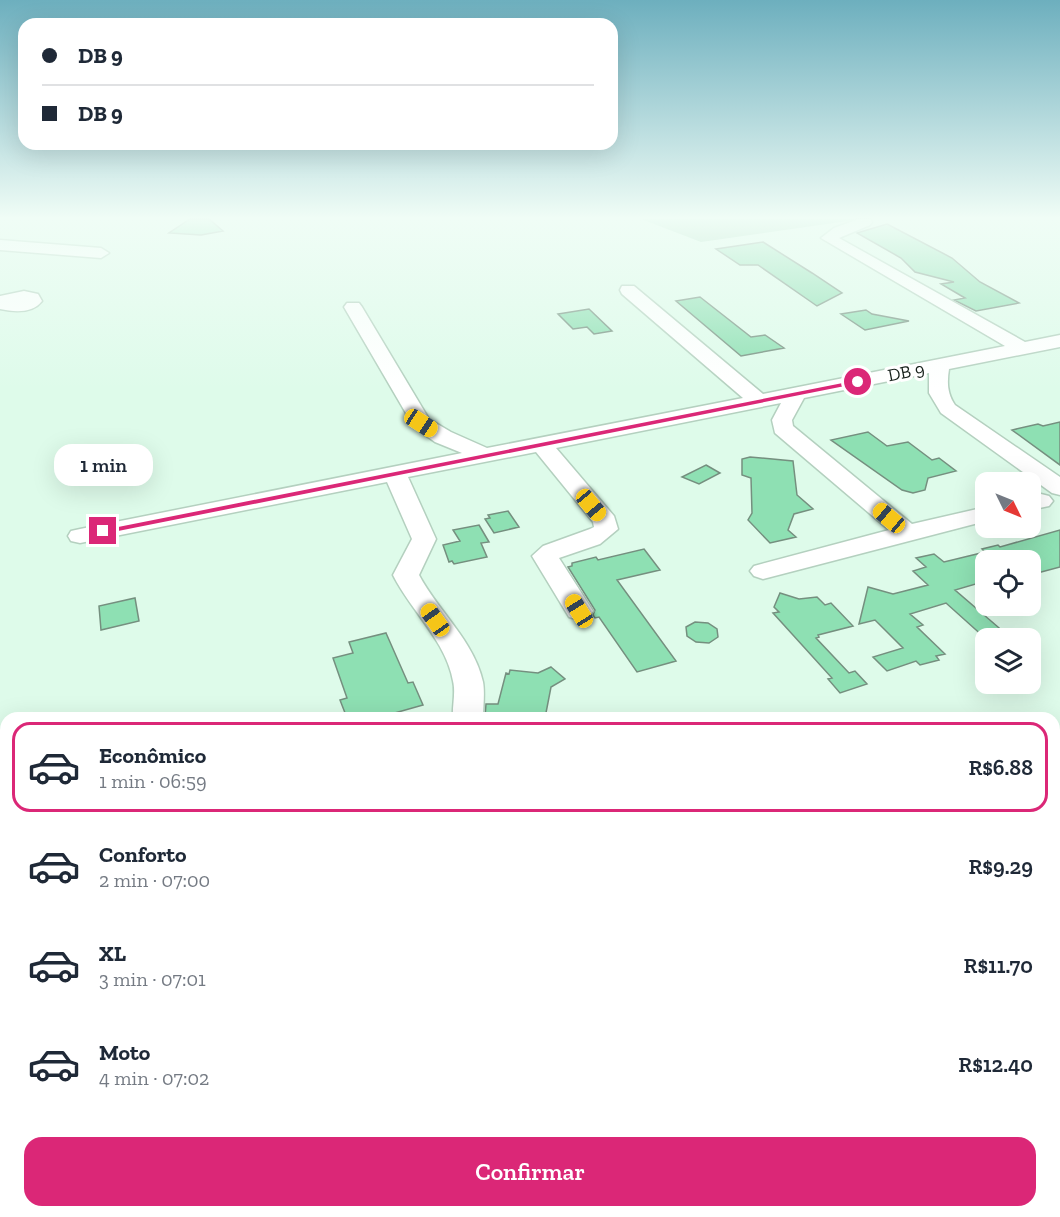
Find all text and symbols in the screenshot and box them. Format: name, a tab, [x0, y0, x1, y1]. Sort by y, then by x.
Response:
text: DB 9	[78, 42, 123, 69]
text: DB 9	[78, 100, 123, 127]
street label: DB 9	[886, 358, 926, 386]
route start	[844, 368, 871, 395]
car	[401, 406, 441, 440]
callout: 1 min	[54, 444, 152, 486]
text: 1 min	[80, 453, 127, 477]
north arrow	[975, 472, 1041, 538]
map controls	[975, 472, 1041, 694]
car	[573, 485, 609, 525]
car	[869, 500, 909, 536]
route end	[89, 517, 116, 544]
button: locate	[975, 550, 1041, 616]
car	[562, 591, 596, 631]
car	[417, 600, 453, 640]
button: layers	[975, 628, 1041, 694]
icon: car	[27, 740, 81, 794]
text: Econômico	[99, 742, 206, 769]
text: R$6.88	[968, 754, 1033, 781]
text: 1 min · 06:59	[99, 769, 207, 793]
icon: car	[27, 839, 81, 893]
text: Conforto	[99, 841, 187, 868]
text: R$9.29	[968, 853, 1033, 880]
text: 2 min · 07:00	[99, 868, 210, 892]
icon: car	[27, 938, 81, 992]
text: XL	[99, 940, 126, 967]
text: R$11.70	[964, 952, 1033, 979]
text: 3 min · 07:01	[99, 967, 206, 991]
icon: car	[27, 1037, 81, 1091]
text: Moto	[99, 1039, 150, 1066]
text: R$12.40	[958, 1051, 1033, 1078]
text: 4 min · 07:02	[99, 1066, 209, 1090]
button: Confirmar	[24, 1137, 1036, 1206]

